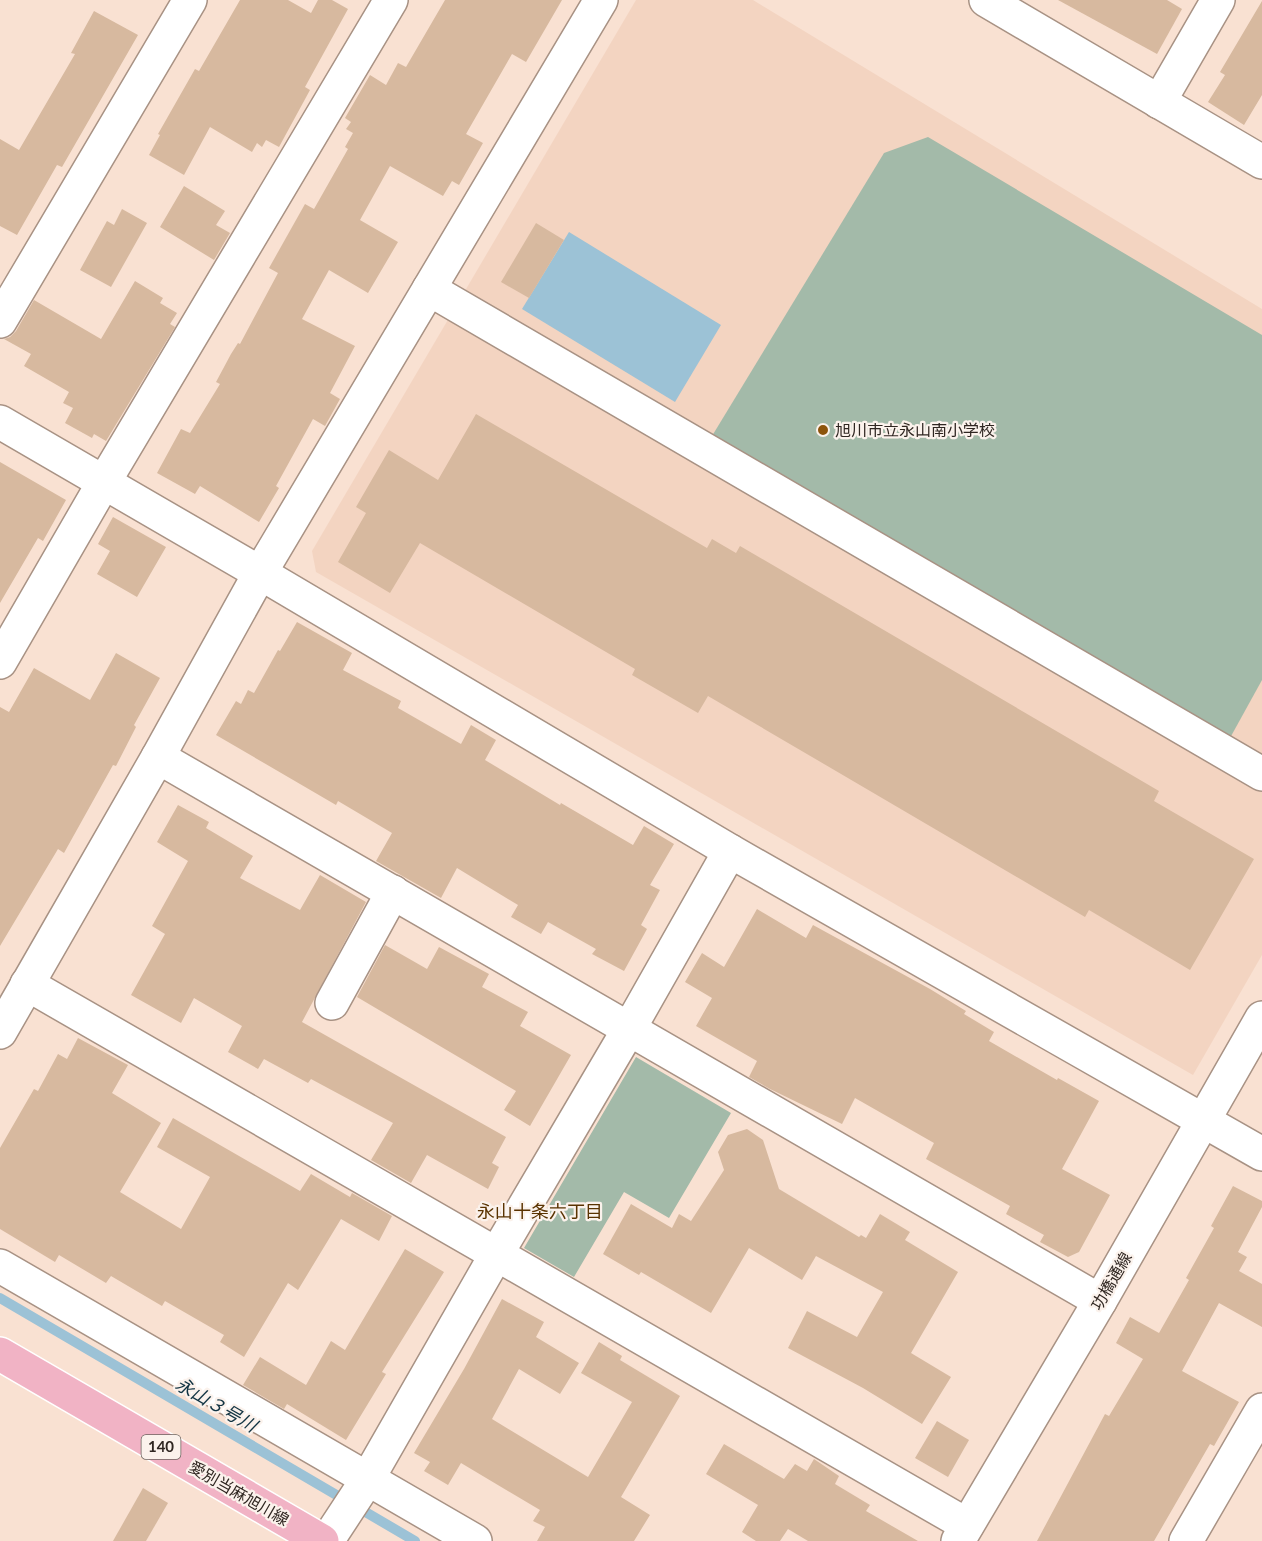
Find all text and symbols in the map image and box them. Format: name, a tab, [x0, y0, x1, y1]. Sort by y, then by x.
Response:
place label: 旭川市立永山南小学校	[835, 420, 995, 439]
marker: 旭川市立永山南小学校	[816, 423, 830, 437]
district label: 永山十条六丁目	[477, 1200, 603, 1222]
street label: 功橋通線	[1086, 1248, 1135, 1313]
water label: 永山３号川	[172, 1372, 263, 1437]
road number: 140	[142, 1435, 180, 1459]
street label: 愛別当麻旭川線	[186, 1456, 293, 1529]

